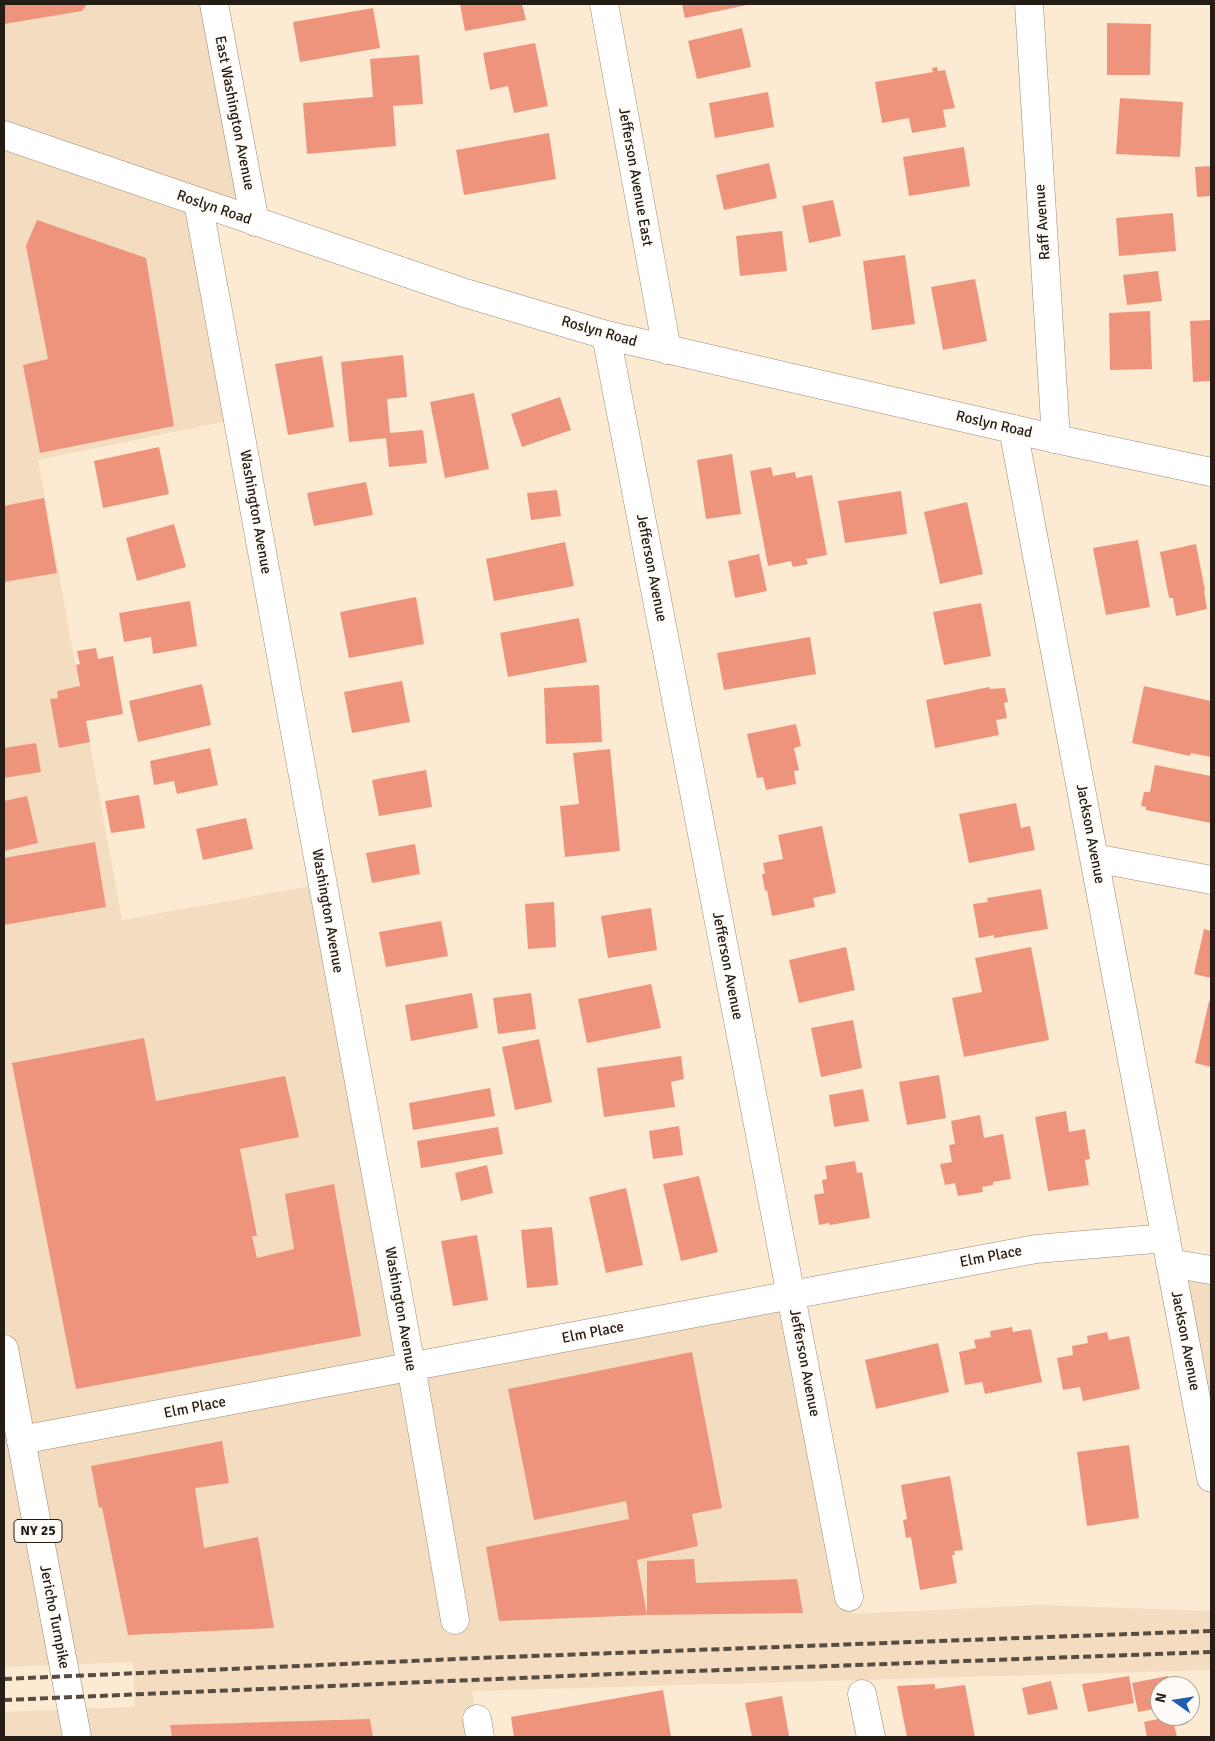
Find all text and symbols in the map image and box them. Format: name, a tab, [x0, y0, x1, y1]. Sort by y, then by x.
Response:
street label: East Washington Avenue	[210, 34, 258, 192]
street label: Jefferson Avenue East	[614, 106, 656, 248]
street label: Raff Avenue	[1031, 183, 1055, 261]
street label: Roslyn Road	[174, 187, 254, 229]
street label: Roslyn Road	[559, 313, 639, 351]
street label: Roslyn Road	[954, 407, 1034, 443]
street label: Washington Avenue	[235, 448, 275, 576]
street label: Jefferson Avenue	[632, 513, 670, 623]
street label: Jackson Avenue	[1072, 783, 1108, 885]
street label: Washington Avenue	[307, 847, 347, 975]
street label: Jefferson Avenue	[708, 911, 746, 1021]
street label: Elm Place	[958, 1242, 1024, 1272]
street label: Washington Avenue	[380, 1245, 420, 1373]
street label: Jackson Avenue	[1167, 1290, 1203, 1392]
street label: Jefferson Avenue	[785, 1308, 823, 1418]
street label: Elm Place	[560, 1318, 626, 1348]
street label: Elm Place	[162, 1393, 228, 1423]
road number: NY 25	[14, 1520, 62, 1542]
street label: Jericho Turnpike	[35, 1564, 73, 1670]
north arrow	[1150, 1676, 1200, 1726]
text: N	[1151, 1691, 1170, 1704]

